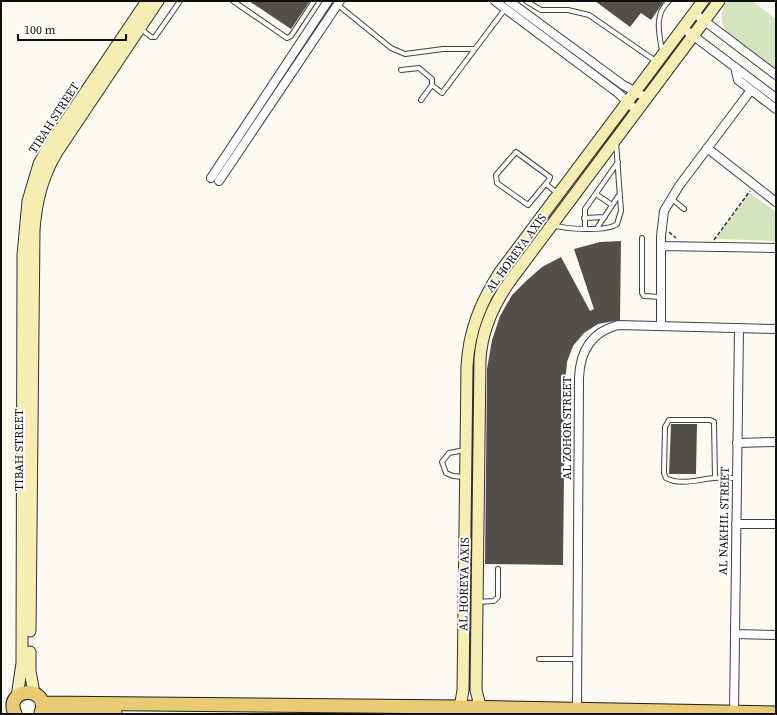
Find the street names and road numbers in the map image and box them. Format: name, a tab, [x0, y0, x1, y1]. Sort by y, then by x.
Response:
street label: TIBAH STREET	[25, 79, 83, 157]
street label: AL HOREYA AXIS	[482, 210, 550, 296]
street label: AL ZOHOR STREET	[559, 376, 575, 480]
street label: TIBAH STREET	[11, 408, 27, 491]
street label: AL NAKHIL STREET	[715, 466, 733, 575]
street label: AL HOREYA AXIS	[455, 537, 473, 631]

